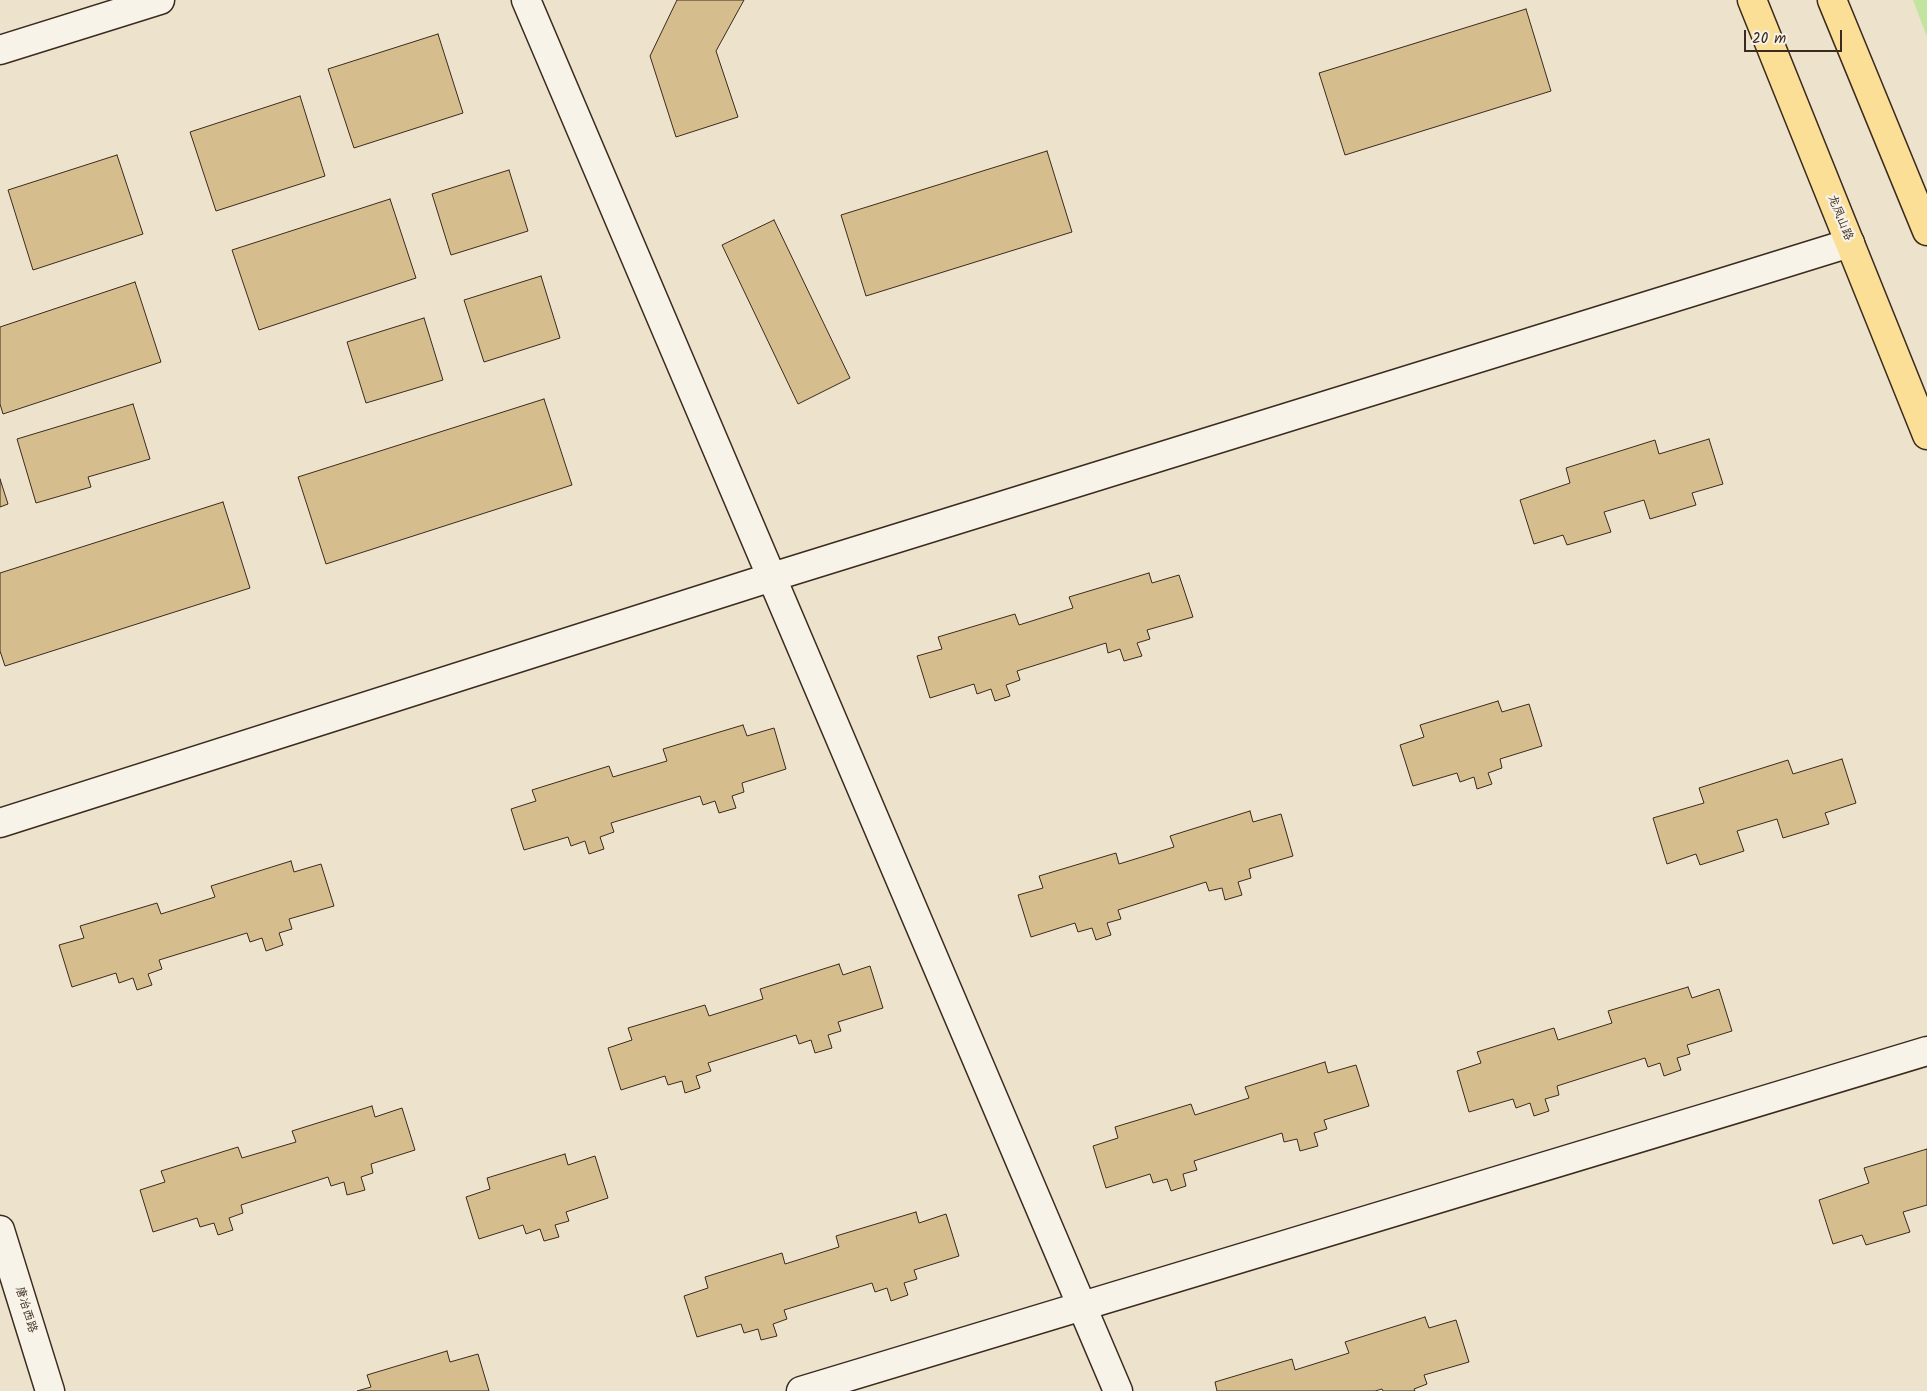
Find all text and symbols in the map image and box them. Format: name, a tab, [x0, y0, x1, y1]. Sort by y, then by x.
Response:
scale bar	[1747, 20, 1844, 52]
text: 20 m	[1752, 27, 1786, 51]
street label: 龙凤山路	[1823, 193, 1855, 243]
street label: 唐冶西路	[11, 1285, 39, 1335]

